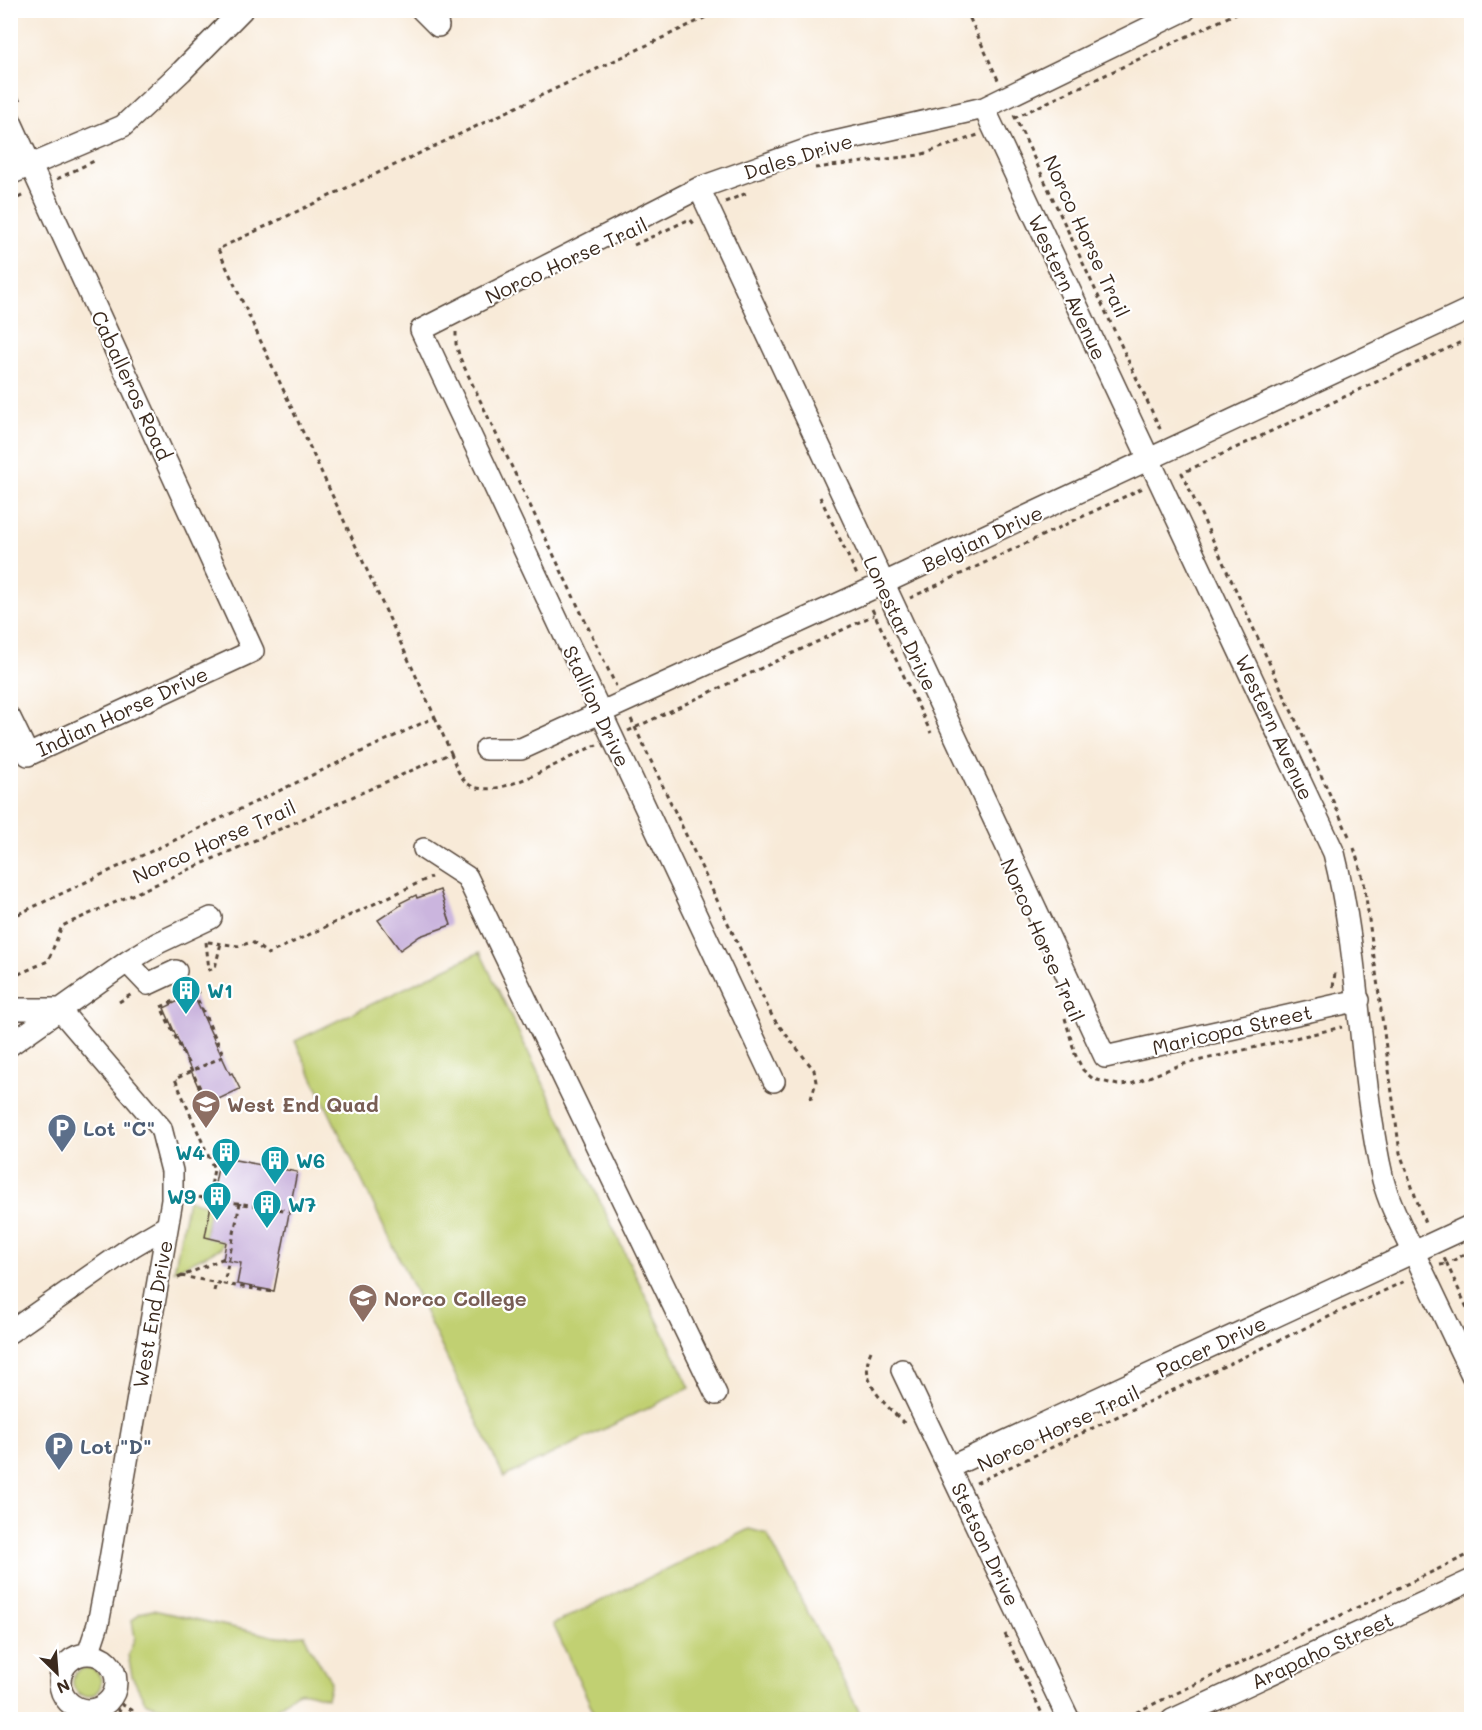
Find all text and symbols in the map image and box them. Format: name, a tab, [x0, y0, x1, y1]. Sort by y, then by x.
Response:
street label: Dales Drive	[740, 127, 856, 185]
street label: Norco Horse Trail	[1038, 151, 1136, 321]
street label: Western Avenue	[1023, 210, 1113, 364]
street label: Norco Horse Trail	[481, 211, 651, 309]
street label: Caballeros Road	[86, 306, 178, 464]
street label: Belgian Drive	[917, 499, 1047, 577]
street label: Lonestar Drive	[858, 551, 944, 695]
street label: Stallion Drive	[558, 641, 636, 771]
street label: Western Avenue	[1230, 650, 1320, 804]
street label: Indian Horse Drive	[32, 660, 212, 762]
street label: Norco Horse Trail	[128, 793, 300, 889]
street label: Norco Horse Trail	[995, 854, 1091, 1026]
building icon: W1	[170, 974, 202, 1016]
place label: W1	[207, 977, 233, 1003]
street label: Maricopa Street	[1150, 998, 1314, 1060]
school or university icon: West End Quad	[190, 1088, 222, 1130]
place label: West End Quad	[227, 1091, 379, 1117]
parking icon: Lot "C"	[46, 1112, 78, 1154]
place label: Lot "C"	[83, 1115, 155, 1141]
building icon: W4	[210, 1136, 242, 1178]
place label: W4	[175, 1139, 205, 1165]
building icon: W6	[259, 1144, 291, 1186]
place label: W6	[296, 1147, 325, 1173]
building icon: W9	[201, 1180, 233, 1222]
place label: W9	[167, 1183, 196, 1209]
building icon: W7	[251, 1188, 283, 1230]
place label: W7	[288, 1191, 316, 1217]
street label: West End Drive	[126, 1238, 178, 1390]
school or university icon: Norco College	[347, 1282, 379, 1324]
place label: Norco College	[384, 1285, 527, 1311]
street label: Pacer Drive	[1152, 1309, 1270, 1383]
street label: Norco Horse Trail	[973, 1379, 1143, 1477]
parking icon: Lot "D"	[43, 1430, 75, 1472]
place label: Lot "D"	[80, 1433, 152, 1459]
street label: Stetson Drive	[946, 1478, 1026, 1610]
street label: Arapaho Street	[1247, 1606, 1397, 1694]
north arrow	[27, 1643, 87, 1703]
text: N	[54, 1675, 73, 1699]

